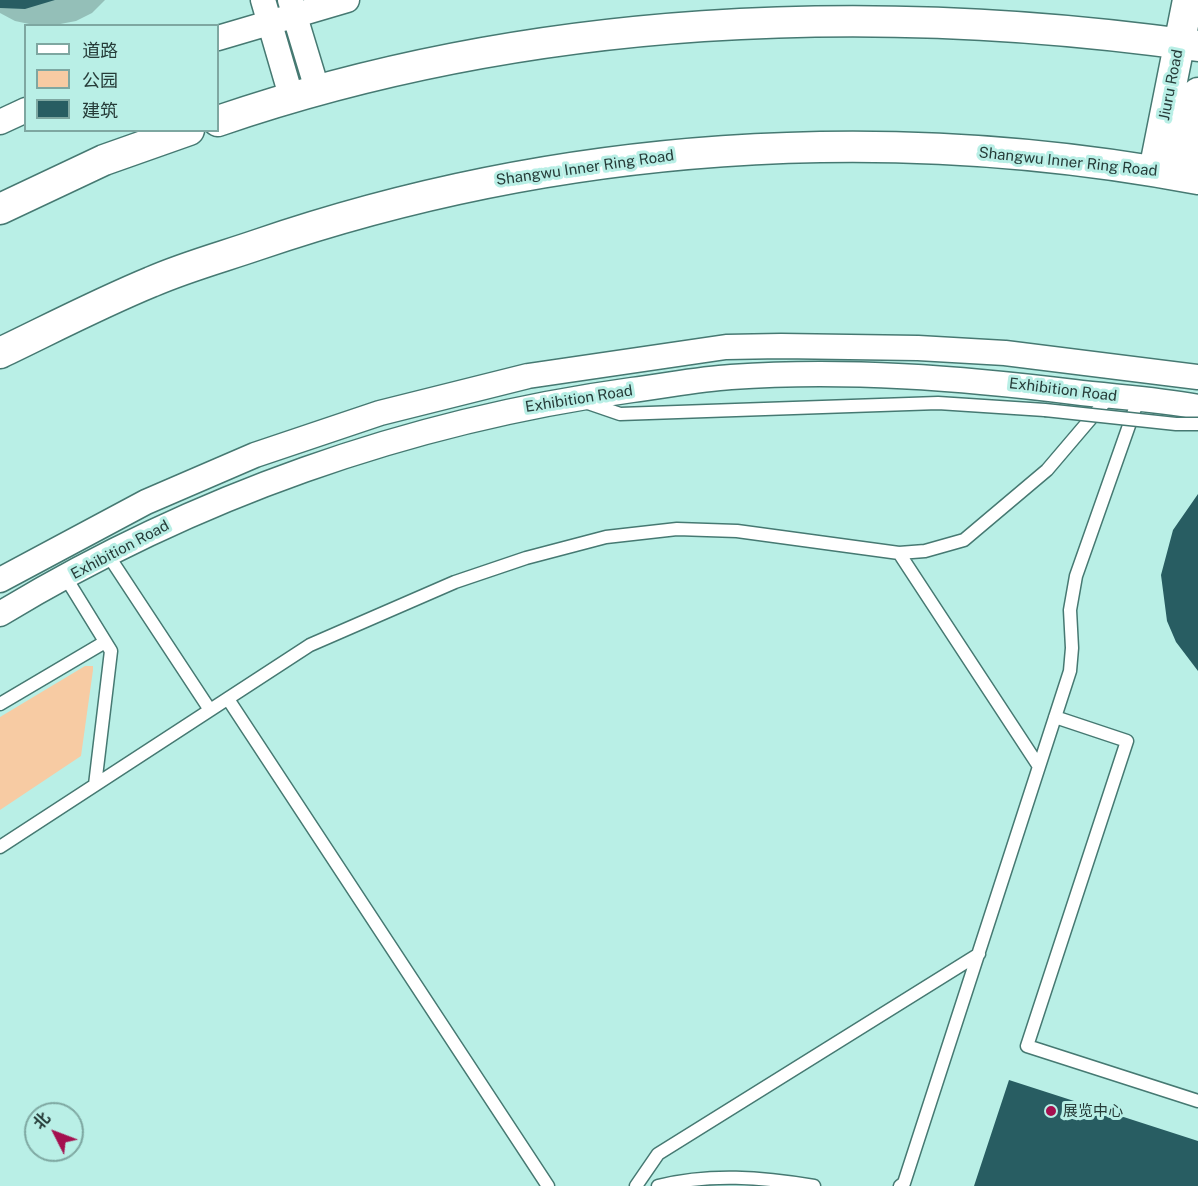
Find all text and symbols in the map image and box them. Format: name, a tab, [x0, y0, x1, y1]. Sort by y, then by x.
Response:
legend	[24, 24, 219, 132]
text: 道路	[82, 40, 118, 61]
street label: Jiuru Road	[1155, 48, 1187, 122]
text: 公园	[82, 70, 118, 91]
text: 建筑	[82, 100, 118, 121]
street label: Shangwu Inner Ring Road	[978, 144, 1158, 180]
street label: Shangwu Inner Ring Road	[495, 147, 675, 189]
street label: Exhibition Road	[1008, 374, 1118, 406]
street label: Exhibition Road	[524, 382, 634, 416]
street label: Exhibition Road	[68, 517, 172, 583]
north arrow	[24, 1102, 84, 1162]
place label: 展览中心	[1063, 1102, 1123, 1120]
marker: 展览中心	[1044, 1104, 1058, 1118]
text: 北	[29, 1109, 54, 1133]

